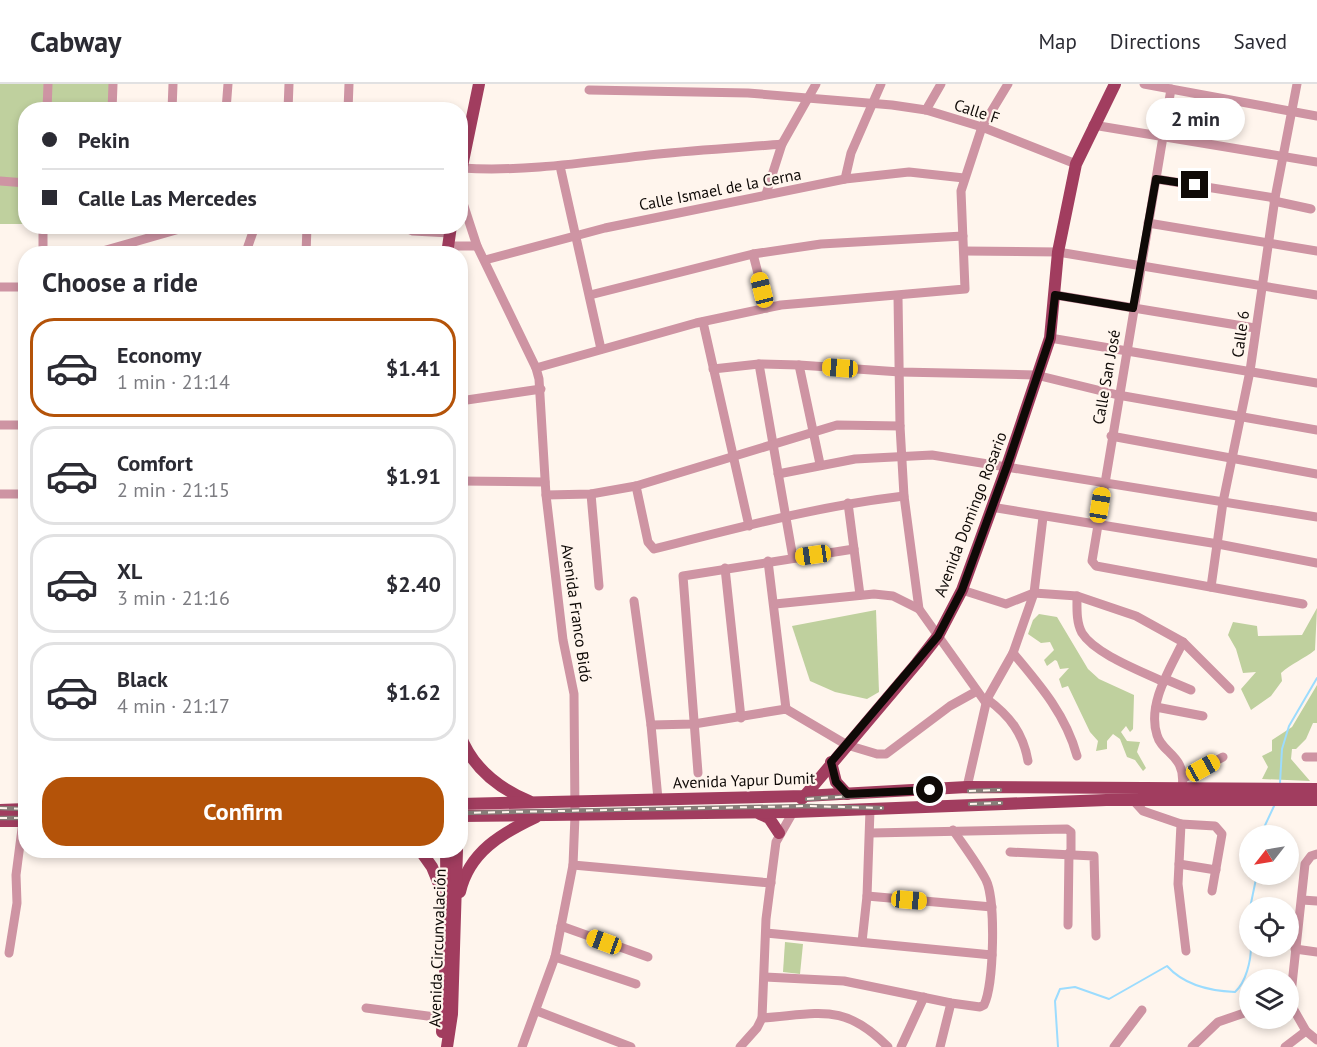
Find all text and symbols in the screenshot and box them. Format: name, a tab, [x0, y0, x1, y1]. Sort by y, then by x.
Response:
text: Cabway	[30, 23, 121, 60]
text: Map	[1038, 28, 1077, 55]
text: Directions	[1110, 28, 1201, 55]
text: Saved	[1234, 28, 1287, 55]
street label: Calle F	[952, 94, 1002, 128]
callout: 2 min	[1146, 98, 1244, 140]
text: 2 min	[1171, 106, 1220, 132]
text: Pekin	[78, 126, 130, 154]
street label: Calle Ismael de la Cerna	[637, 163, 803, 215]
route end	[1181, 171, 1208, 198]
text: Calle Las Mercedes	[78, 184, 257, 212]
text: Choose a ride	[42, 265, 198, 299]
car	[749, 270, 775, 310]
street label: Calle 6	[1227, 309, 1253, 359]
street label: Calle San José	[1088, 328, 1124, 426]
icon: car	[45, 341, 99, 395]
text: Economy	[117, 341, 201, 369]
text: $1.41	[386, 354, 441, 382]
car	[821, 358, 859, 378]
text: 1 min · 21:14	[117, 369, 230, 395]
street label: Avenida Domingo Rosario	[929, 429, 1011, 599]
icon: car	[45, 449, 99, 503]
text: Comfort	[117, 449, 193, 477]
text: $1.91	[386, 462, 441, 490]
text: 2 min · 21:15	[117, 477, 230, 503]
car	[1088, 486, 1112, 524]
street label: Avenida Franco Bidó	[557, 543, 597, 683]
car	[794, 544, 832, 566]
icon: car	[45, 557, 99, 611]
text: XL	[117, 557, 142, 585]
text: $2.40	[386, 570, 441, 598]
text: 3 min · 21:16	[117, 585, 230, 611]
icon: car	[45, 665, 99, 719]
text: Black	[117, 665, 168, 693]
text: $1.62	[386, 678, 441, 706]
text: 4 min · 21:17	[117, 693, 230, 719]
car	[1183, 751, 1223, 785]
street label: Avenida Yapur Dumit	[673, 768, 816, 792]
route start	[916, 776, 943, 803]
button: Confirm	[42, 777, 444, 846]
north arrow	[1239, 825, 1299, 885]
map controls	[1239, 825, 1299, 1029]
street label: Avenida Circunvalación	[424, 868, 450, 1028]
car	[890, 889, 928, 911]
button: locate	[1239, 897, 1299, 957]
car	[584, 927, 624, 957]
button: layers	[1239, 969, 1299, 1029]

